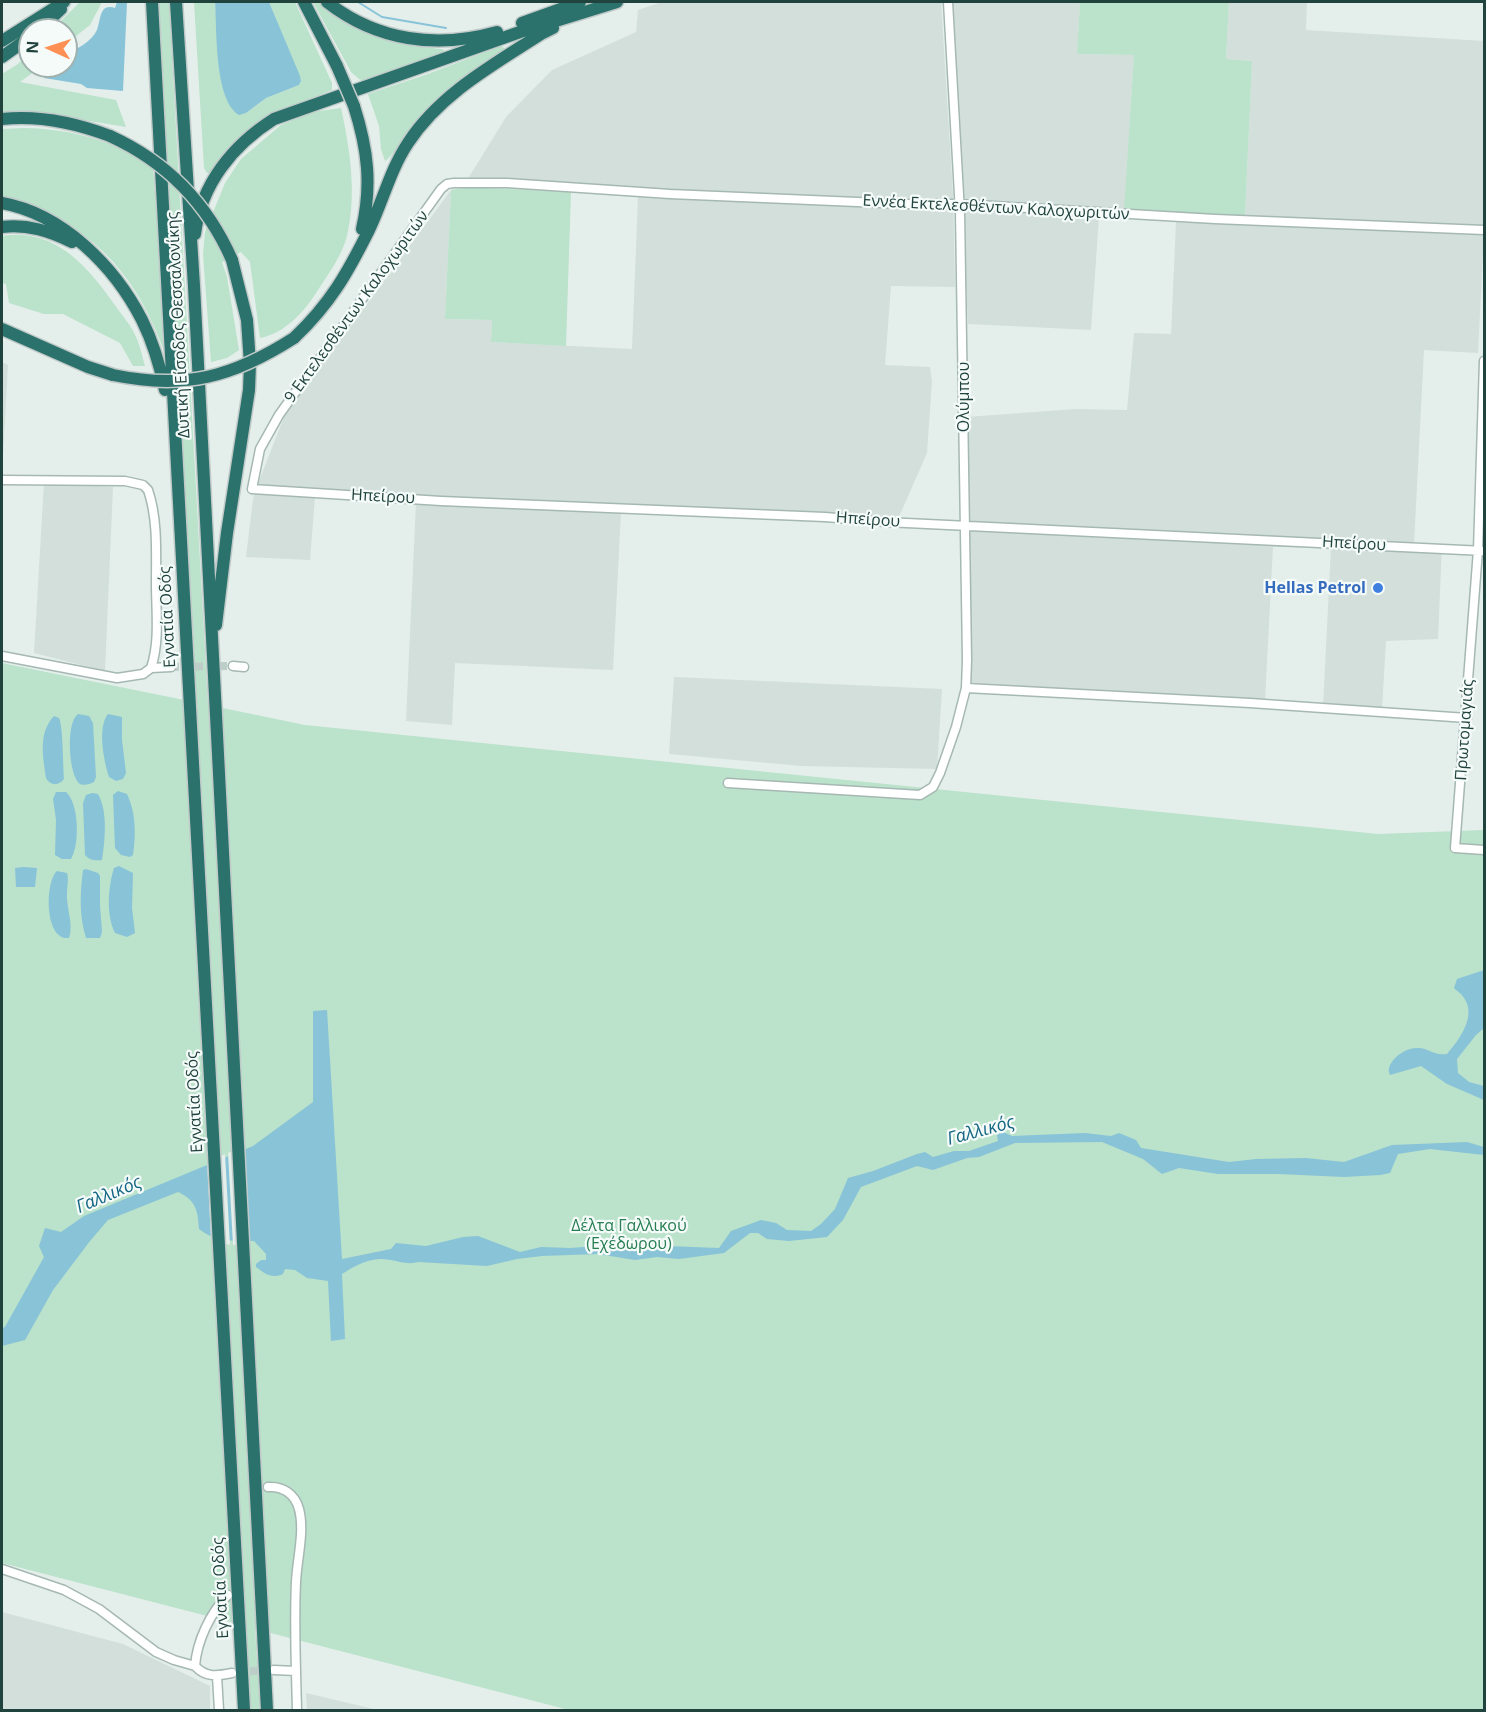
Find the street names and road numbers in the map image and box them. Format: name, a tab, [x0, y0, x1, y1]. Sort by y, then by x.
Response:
street label: Εννέα Εκτελεσθέντων Καλοχωριτών	[862, 191, 1130, 225]
street label: 9 Εκτελεσθέντων Καλοχωριτών	[281, 207, 433, 407]
street label: Δυτική Είσοδος Θεσσαλονίκης	[163, 211, 195, 439]
street label: Ολύμπου	[954, 362, 974, 432]
street label: Ηπείρου	[350, 486, 416, 508]
street label: Ηπείρου	[835, 508, 901, 532]
street label: Ηπείρου	[1321, 533, 1387, 555]
street label: Εγνατία Οδός	[156, 566, 180, 668]
street label: Πρωτομαγιάς	[1452, 679, 1478, 781]
street label: Εγνατία Οδός	[183, 1051, 207, 1153]
street label: Εγνατία Οδός	[209, 1537, 233, 1639]

